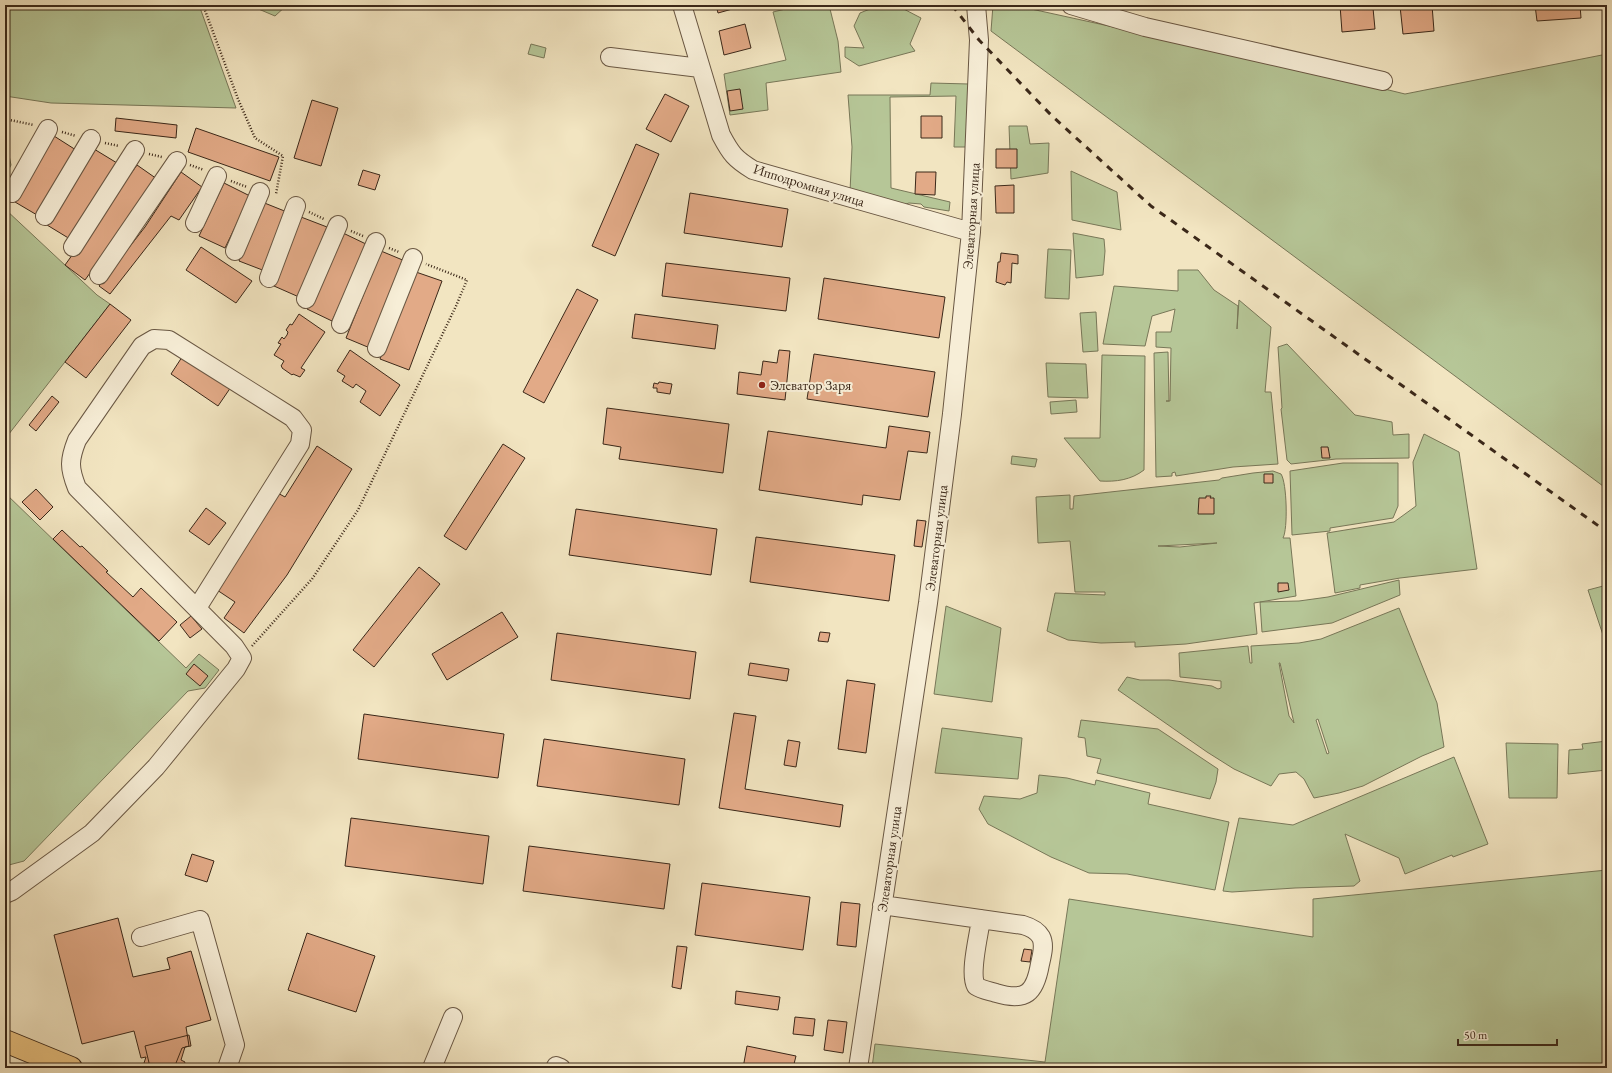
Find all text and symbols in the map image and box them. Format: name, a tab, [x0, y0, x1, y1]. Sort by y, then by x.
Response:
street label: Ипподромная улица	[751, 159, 867, 211]
street label: Элеваторная улица	[958, 162, 984, 270]
place label: Элеватор Заря	[770, 376, 851, 394]
marker: Элеватор Заря	[757, 380, 767, 390]
street label: Элеваторная улица	[921, 483, 952, 592]
street label: Элеваторная улица	[873, 804, 905, 913]
scale bar	[1458, 1021, 1557, 1047]
text: 50 m	[1464, 1027, 1488, 1043]

